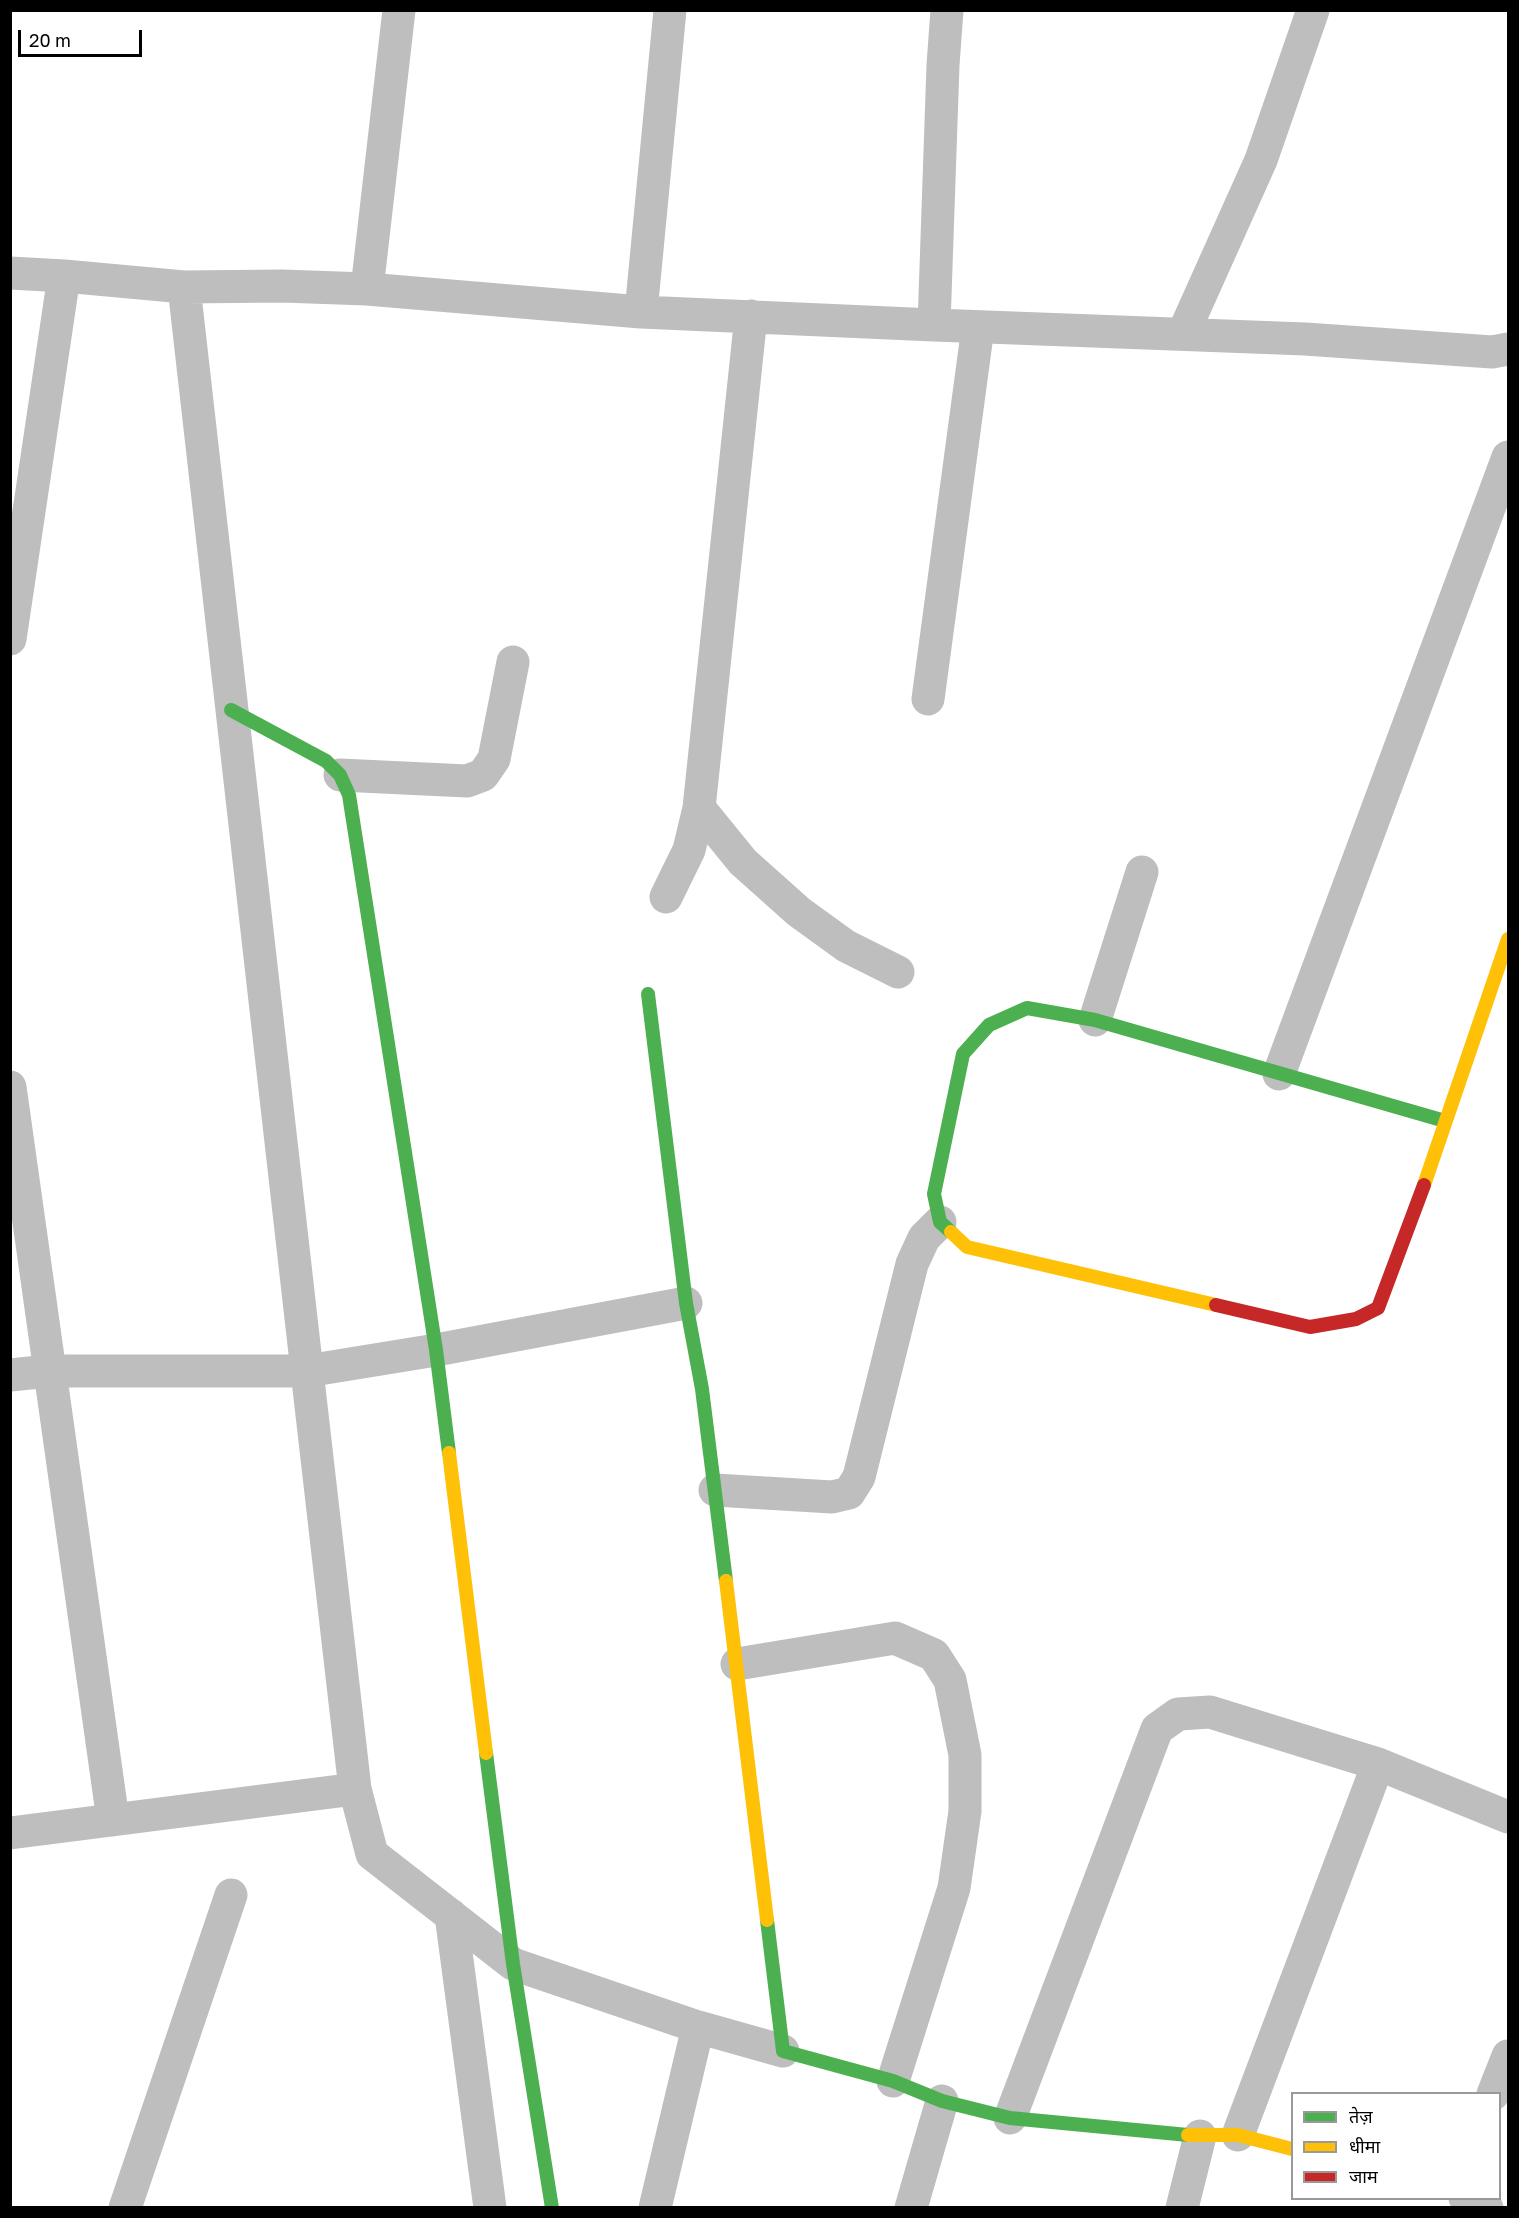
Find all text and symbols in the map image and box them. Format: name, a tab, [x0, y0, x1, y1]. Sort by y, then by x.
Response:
scale bar	[21, 18, 146, 56]
text: 20 m	[29, 29, 71, 51]
legend	[1291, 2092, 1501, 2200]
text: तेज़	[1349, 2105, 1373, 2127]
text: धीमा	[1349, 2135, 1380, 2157]
text: जाम	[1349, 2165, 1378, 2187]

